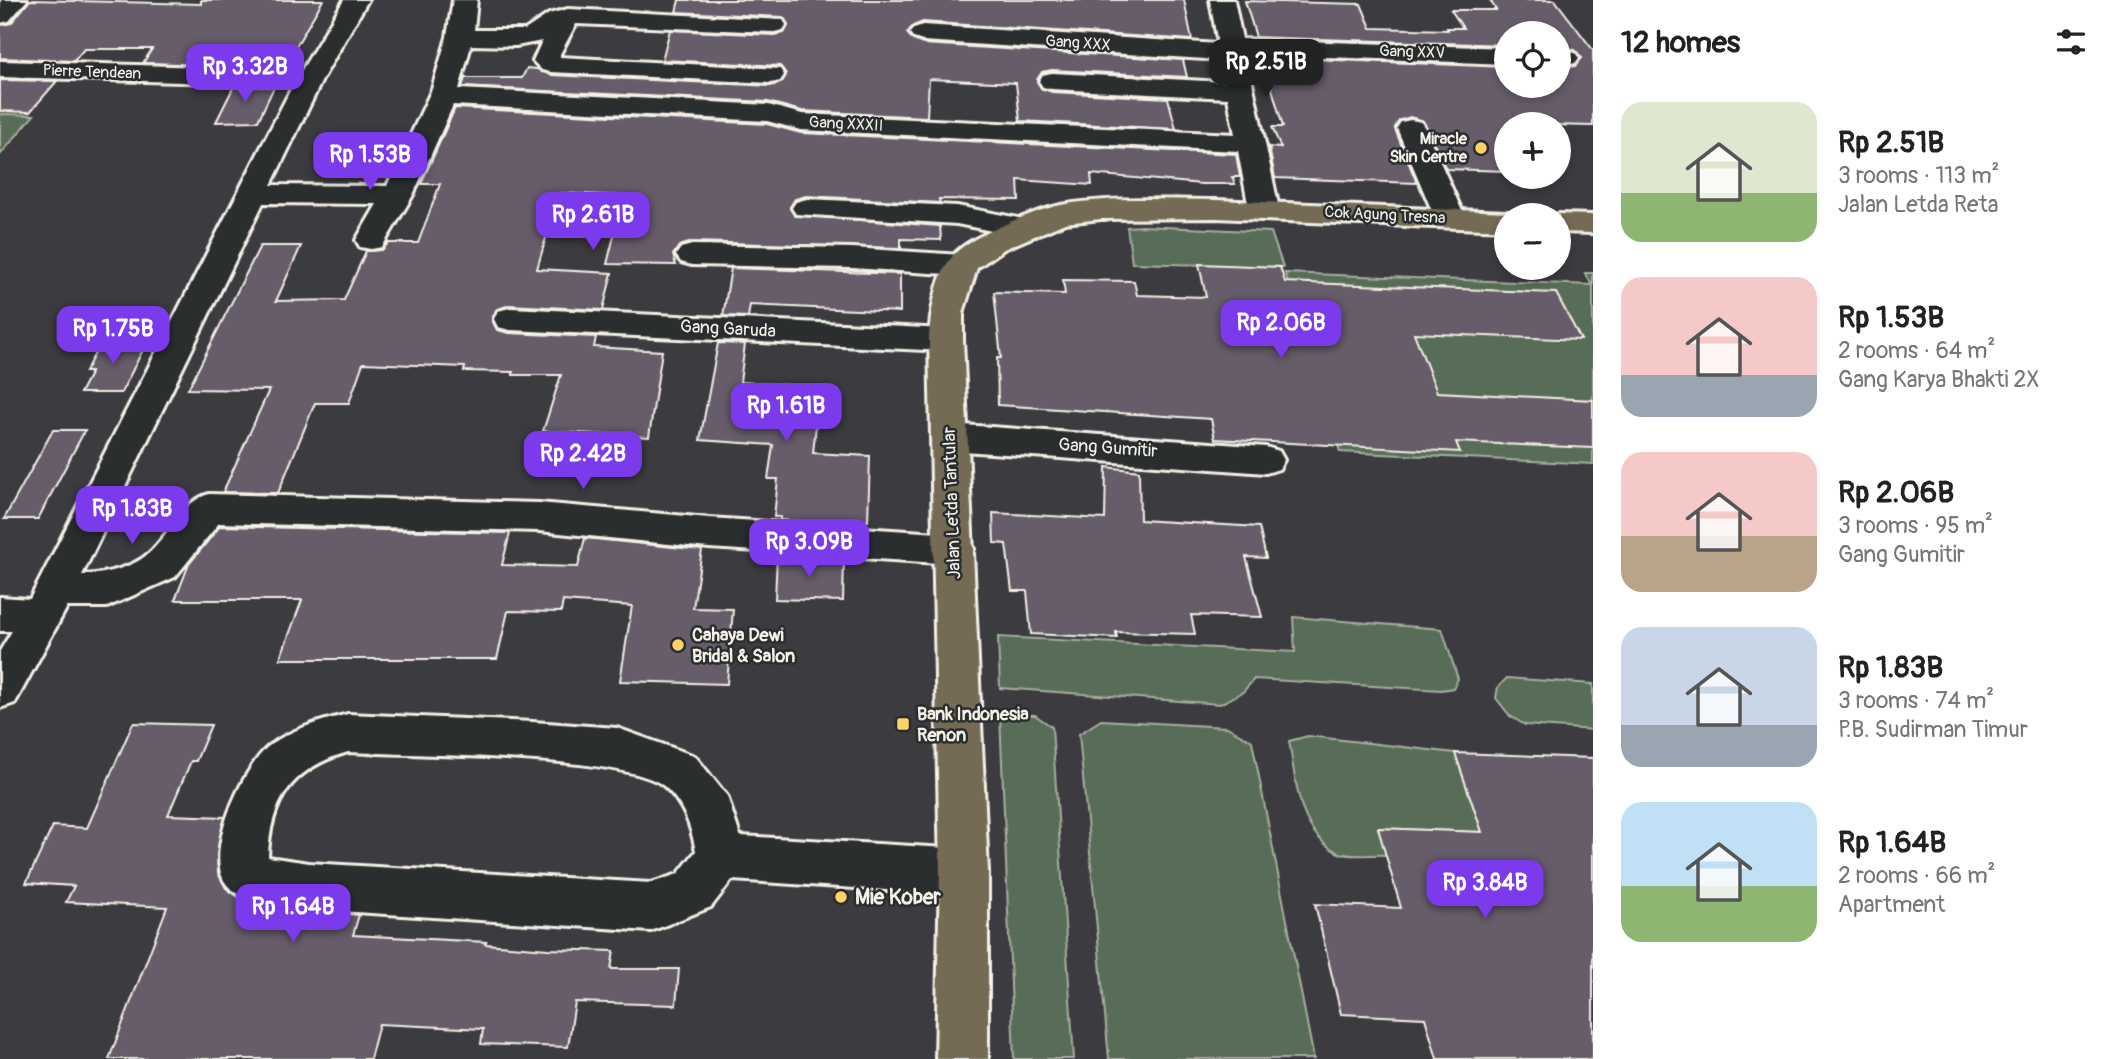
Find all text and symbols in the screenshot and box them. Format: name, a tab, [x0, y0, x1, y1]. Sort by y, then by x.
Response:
map controls	[1494, 21, 1571, 280]
button: locate	[1494, 21, 1571, 98]
icon: filters	[2052, 23, 2090, 61]
text: 12 homes	[1621, 24, 1740, 61]
street label: Gang XXX	[1045, 31, 1111, 55]
pin: Rp 2.51B	[1194, 40, 1338, 99]
street label: Gang XXV	[1379, 41, 1445, 63]
pin: Rp 3.32B	[173, 44, 317, 104]
text: Rp 2.51B	[1225, 47, 1307, 76]
text: Rp 3.32B	[202, 52, 288, 81]
street label: Pierre Tendean	[42, 60, 142, 84]
street label: Gang XXXII	[808, 112, 884, 136]
button: +	[1494, 112, 1571, 189]
text: Rp 2.51B	[1838, 124, 1944, 161]
place label: Miracle Skin Centre	[1390, 129, 1468, 167]
icon: home	[1677, 130, 1761, 214]
pin: Rp 1.53B	[298, 132, 442, 192]
text: Rp 1.53B	[329, 140, 411, 169]
marker: Miracle Skin Centre	[1473, 140, 1489, 156]
text: 3 rooms · 113 m²	[1838, 161, 1999, 190]
text: Jalan Letda Reta	[1838, 190, 1998, 219]
pin: Rp 2.61B	[521, 192, 665, 252]
text: Rp 2.61B	[552, 200, 634, 229]
street label: Cok Agung Tresna	[1324, 202, 1446, 228]
button: −	[1494, 203, 1571, 280]
text: Rp 1.53B	[1838, 299, 1944, 336]
pin: Rp 2.06B	[1209, 300, 1353, 360]
icon: home	[1677, 305, 1761, 389]
pin: Rp 1.75B	[41, 306, 185, 366]
text: Rp 2.06B	[1236, 308, 1326, 337]
text: Rp 1.75B	[73, 314, 153, 343]
street label: Gang Garuda	[680, 315, 776, 343]
text: 2 rooms · 64 m²	[1838, 336, 1995, 365]
text: Gang Karya Bhakti 2X	[1838, 365, 2039, 394]
pin: Rp 1.61B	[714, 384, 858, 443]
text: Rp 1.61B	[747, 391, 825, 420]
street label: Jalan Letda Tantular	[938, 426, 966, 580]
pin: Rp 2.42B	[511, 432, 655, 491]
street label: Gang Gumitir	[1058, 433, 1159, 463]
text: Rp 2.42B	[540, 439, 626, 468]
text: Rp 2.06B	[1838, 474, 1954, 511]
icon: home	[1677, 480, 1761, 564]
pin: Rp 1.83B	[60, 486, 204, 546]
text: Rp 1.83B	[92, 494, 172, 523]
text: 3 rooms · 95 m²	[1838, 511, 1993, 540]
pin: Rp 3.09B	[737, 520, 881, 579]
text: Rp 3.09B	[765, 527, 853, 556]
text: Gang Gumitir	[1838, 540, 1965, 569]
place label: Cahaya Dewi Bridal & Salon	[692, 624, 795, 668]
marker: Cahaya Dewi Bridal & Salon	[670, 637, 686, 653]
text: Rp 1.83B	[1838, 649, 1943, 686]
icon: home	[1677, 655, 1761, 739]
text: 3 rooms · 74 m²	[1838, 686, 1994, 715]
place label: Bank Indonesia Renon	[917, 703, 1029, 747]
text: P.B. Sudirman Timur	[1838, 715, 2028, 744]
marker: Bank Indonesia Renon	[895, 716, 911, 732]
text: Rp 1.64B	[1838, 824, 1946, 861]
icon: home	[1677, 830, 1761, 914]
pin: Rp 3.84B	[1413, 860, 1557, 920]
text: 2 rooms · 66 m²	[1838, 861, 1995, 890]
text: Rp 3.84B	[1443, 868, 1528, 897]
pin: Rp 1.64B	[221, 884, 365, 944]
place label: Mie Kober	[855, 884, 941, 911]
marker: Mie Kober	[833, 889, 849, 905]
text: Apartment	[1838, 890, 1945, 919]
text: Rp 1.64B	[252, 892, 334, 921]

